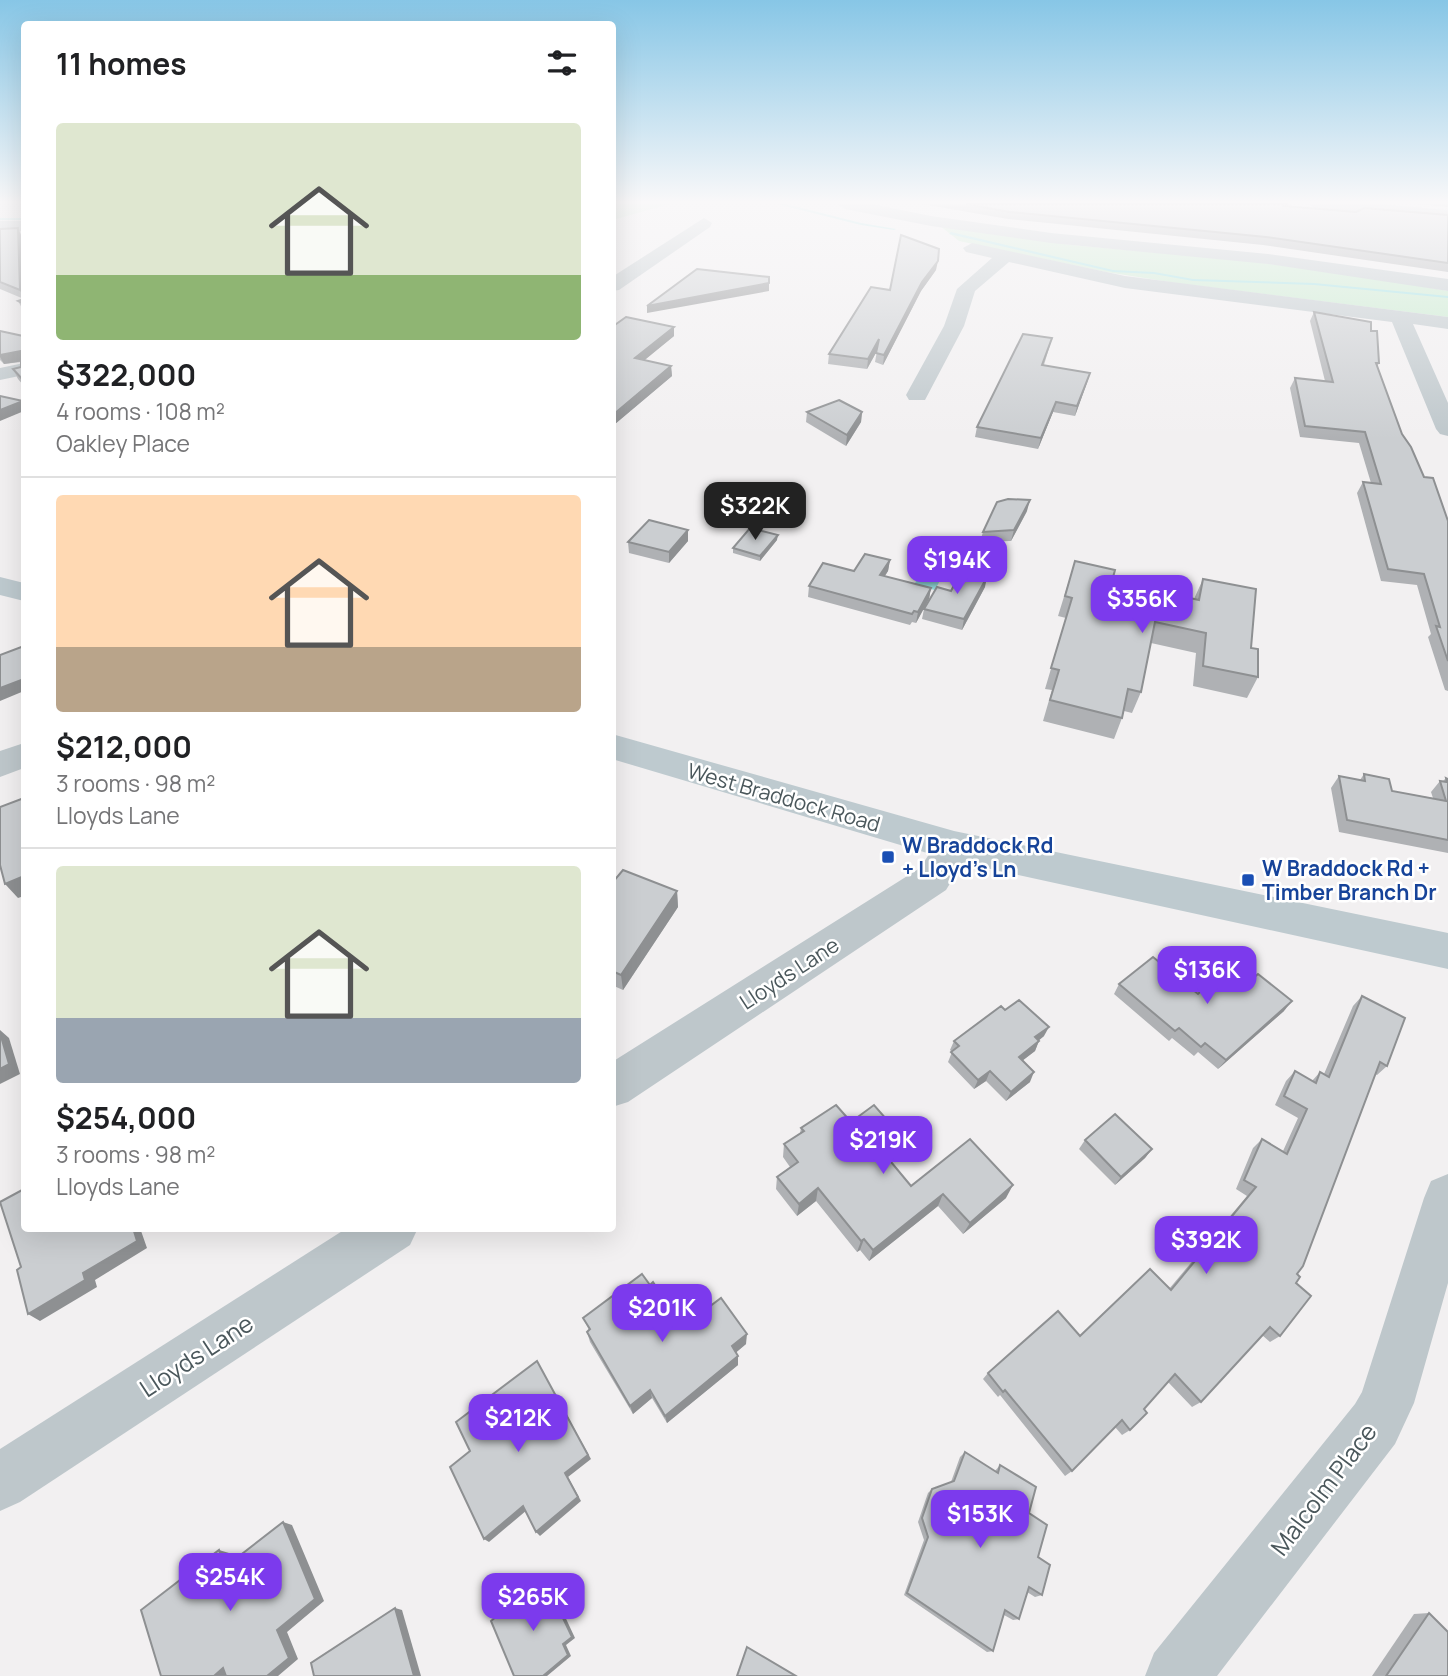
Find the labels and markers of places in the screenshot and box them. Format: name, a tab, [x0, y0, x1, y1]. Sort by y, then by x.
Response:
pin: $322K	[706, 482, 804, 542]
pin: $194K	[908, 536, 1006, 596]
pin: $356K	[1093, 576, 1191, 635]
place label: W Braddock Rd + Lloyd's Ln	[902, 831, 1053, 883]
marker: W Braddock Rd + Lloyd's Ln	[880, 849, 896, 865]
place label: W Braddock Rd + Timber Branch Dr	[1262, 854, 1437, 906]
marker: W Braddock Rd + Timber Branch Dr	[1240, 872, 1256, 888]
pin: $136K	[1158, 946, 1256, 1006]
pin: $219K	[834, 1116, 932, 1176]
pin: $392K	[1157, 1216, 1255, 1276]
pin: $201K	[613, 1284, 711, 1344]
pin: $212K	[469, 1394, 567, 1454]
pin: $153K	[931, 1490, 1029, 1550]
pin: $254K	[181, 1554, 279, 1613]
pin: $265K	[484, 1574, 582, 1633]

